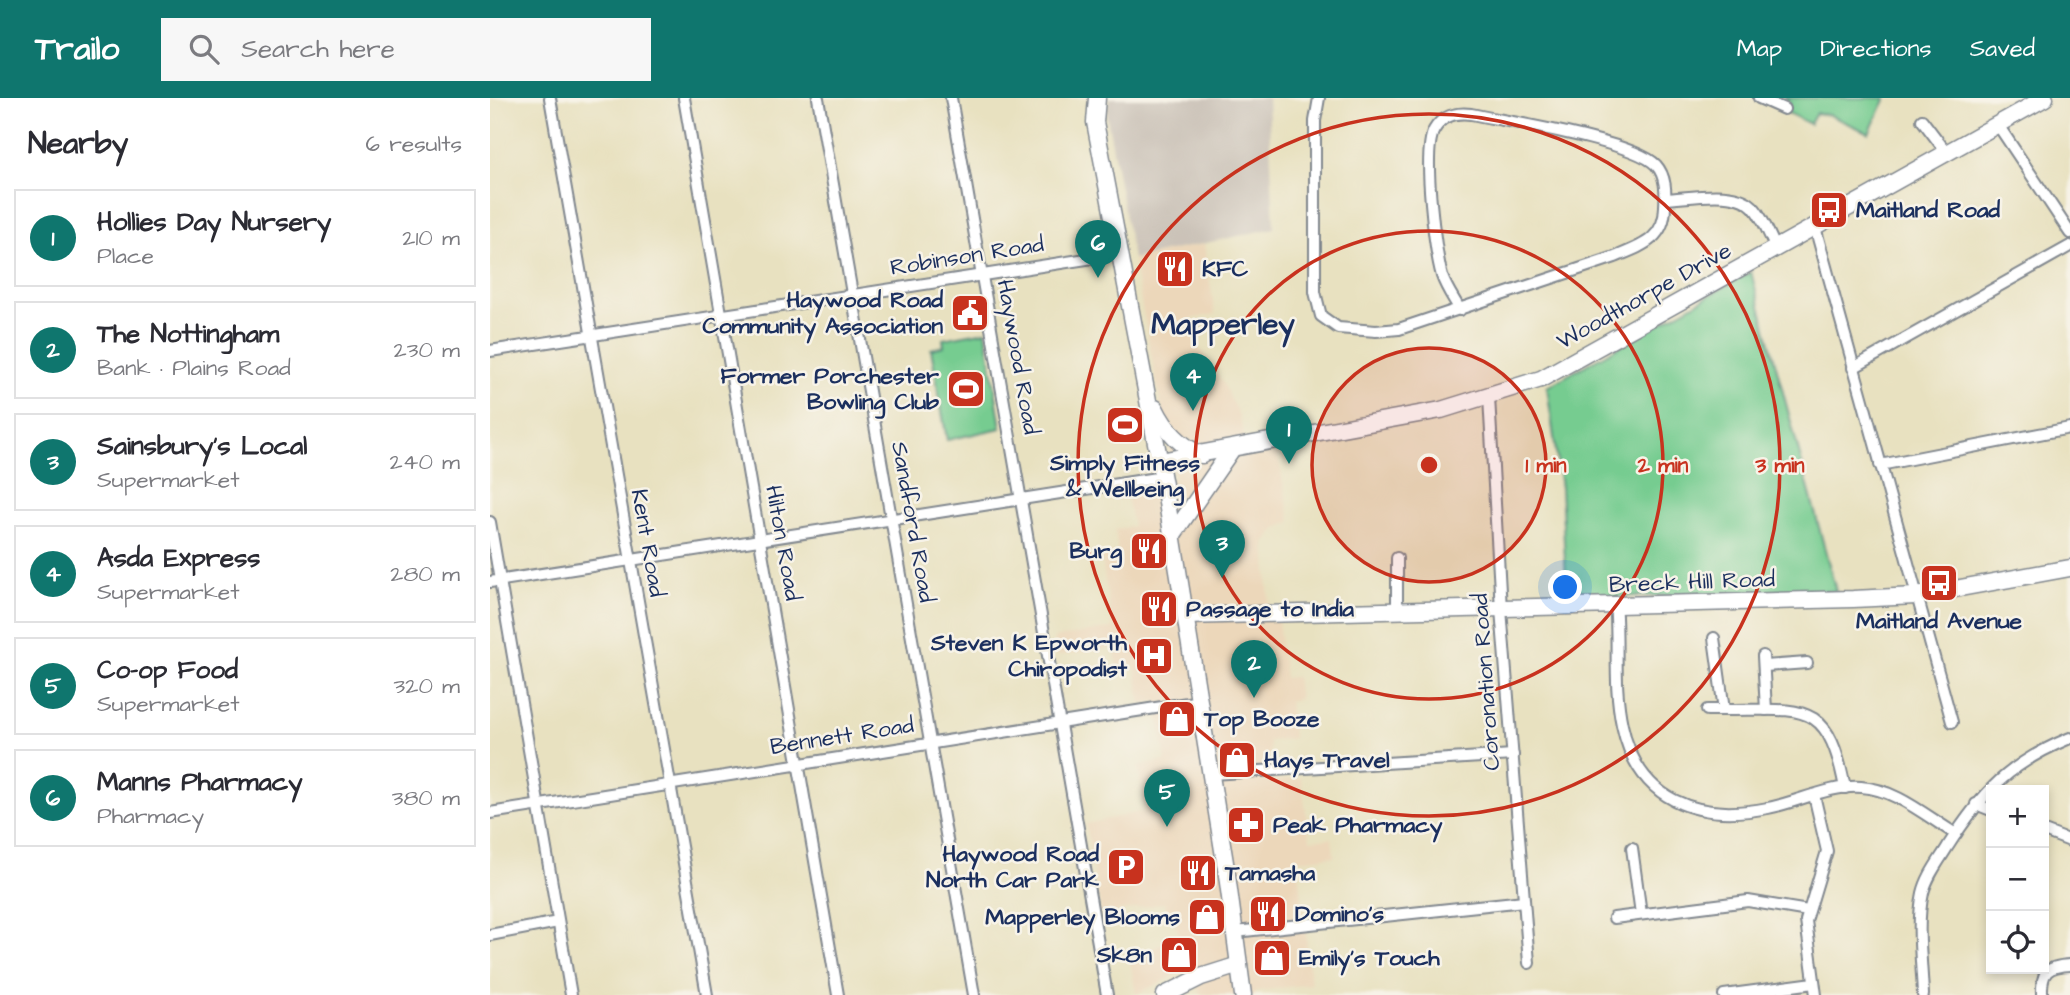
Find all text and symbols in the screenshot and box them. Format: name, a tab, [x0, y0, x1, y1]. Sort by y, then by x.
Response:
search box	[161, 18, 651, 81]
text: Trailo	[35, 26, 119, 72]
icon: search	[185, 30, 223, 68]
text: Search here	[241, 31, 395, 67]
text: Map	[1737, 32, 1782, 66]
text: Directions	[1820, 32, 1932, 66]
text: Saved	[1970, 32, 2035, 66]
text: Nearby	[28, 123, 128, 165]
text: 6 results	[366, 128, 462, 160]
bus stop icon: Maitland Road	[1808, 189, 1850, 231]
place label: Maitland Road	[1856, 194, 2000, 226]
text: Hollies Day Nursery	[97, 204, 331, 240]
pin: 6	[1075, 220, 1121, 278]
text: 1	[52, 222, 54, 254]
text: 210 m	[402, 222, 460, 254]
street label: Robinson Road	[888, 228, 1046, 284]
street label: Woodthorpe Drive	[1551, 235, 1737, 357]
text: Place	[97, 240, 154, 272]
restaurant icon: KFC	[1154, 248, 1196, 290]
place label: KFC	[1202, 253, 1249, 285]
street label: Haywood Road	[988, 277, 1047, 437]
place label: Haywood Road Community Association	[702, 284, 943, 344]
public building icon: Haywood Road Community Association	[949, 292, 991, 334]
district label: Mapperley	[1151, 304, 1295, 348]
text: The Nottingham	[97, 316, 279, 352]
text: 2	[46, 334, 60, 366]
text: 230 m	[394, 334, 460, 366]
text: Bank · Plains Road	[97, 352, 291, 384]
pin: 4	[1170, 353, 1216, 411]
place label: Former Porchester Bowling Club	[721, 360, 939, 419]
sports icon: Former Porchester Bowling Club	[945, 368, 987, 410]
sports icon: Simply Fitness & Wellbeing	[1104, 404, 1146, 446]
pin: 1	[1266, 406, 1312, 464]
text: Sainsbury's Local	[97, 428, 307, 464]
street label: Sandford Road	[883, 439, 943, 605]
text: 3	[47, 446, 59, 478]
text: 240 m	[390, 446, 460, 478]
place label: Simply Fitness & Wellbeing	[1049, 447, 1201, 506]
text: 1 min	[1525, 451, 1567, 480]
text: 2 min	[1637, 451, 1689, 480]
text: 3 min	[1754, 451, 1805, 480]
centre of rings	[1417, 453, 1441, 477]
text: Supermarket	[97, 464, 240, 496]
street label: Hilton Road	[757, 483, 809, 603]
street label: Kent Road	[623, 486, 673, 600]
pin: 3	[1199, 520, 1245, 578]
restaurant icon: Burg	[1128, 530, 1170, 572]
place label: Burg	[1069, 535, 1122, 568]
text: Asda Express	[97, 540, 260, 576]
text: 4	[45, 558, 61, 590]
text: 280 m	[390, 558, 460, 590]
bus stop icon: Maitland Avenue	[1918, 562, 1960, 604]
street label: Breck Hill Road	[1608, 563, 1776, 601]
your location	[1548, 570, 1582, 604]
text: Supermarket	[97, 576, 240, 608]
restaurant icon: Passage to India	[1138, 588, 1180, 630]
street label: Coronation Road	[1464, 592, 1508, 772]
place label: Passage to India	[1186, 593, 1354, 626]
place label: Maitland Avenue	[1856, 605, 2023, 637]
place label: Steven K Epworth Chiropodist	[930, 627, 1128, 685]
hospital icon: Steven K Epworth Chiropodist	[1133, 635, 1175, 677]
pin: 2	[1231, 640, 1277, 698]
text: Co-op Food	[97, 652, 238, 688]
text: 5	[45, 670, 61, 702]
text: 320 m	[394, 670, 460, 702]
text: Supermarket	[97, 688, 240, 720]
shop icon: Top Booze	[1156, 698, 1198, 740]
place label: Top Booze	[1203, 703, 1320, 735]
street label: Bennett Road	[768, 709, 916, 763]
shop icon: Hays Travel	[1216, 739, 1258, 781]
place label: Hays Travel	[1264, 744, 1390, 778]
text: Manns Pharmacy	[97, 764, 302, 800]
pin: 5	[1144, 769, 1190, 827]
text: 6	[46, 782, 60, 814]
text: 380 m	[392, 782, 460, 814]
map controls	[1986, 785, 2049, 974]
button: +	[1986, 785, 2049, 848]
text: Pharmacy	[97, 800, 204, 832]
pharmacy icon: Peak Pharmacy	[1225, 804, 1267, 846]
place label: Peak Pharmacy	[1273, 809, 1443, 843]
place label: Haywood Road North Car Park	[926, 838, 1100, 896]
parking icon: Haywood Road North Car Park	[1105, 846, 1147, 888]
button: −	[1986, 848, 2049, 911]
restaurant icon: Tamasha	[1177, 852, 1219, 894]
place label: Tamasha	[1224, 857, 1316, 889]
restaurant icon: Domino's	[1247, 893, 1289, 935]
shop icon: Mapperley Blooms	[1186, 896, 1228, 938]
place label: Domino's	[1295, 898, 1384, 930]
place label: Mapperley Blooms	[985, 901, 1180, 935]
button: locate	[1986, 911, 2049, 974]
shop icon: Sk8n	[1158, 934, 1200, 976]
shop icon: Emily's Touch	[1251, 937, 1293, 979]
place label: Sk8n	[1096, 939, 1152, 971]
place label: Emily's Touch	[1299, 942, 1440, 976]

